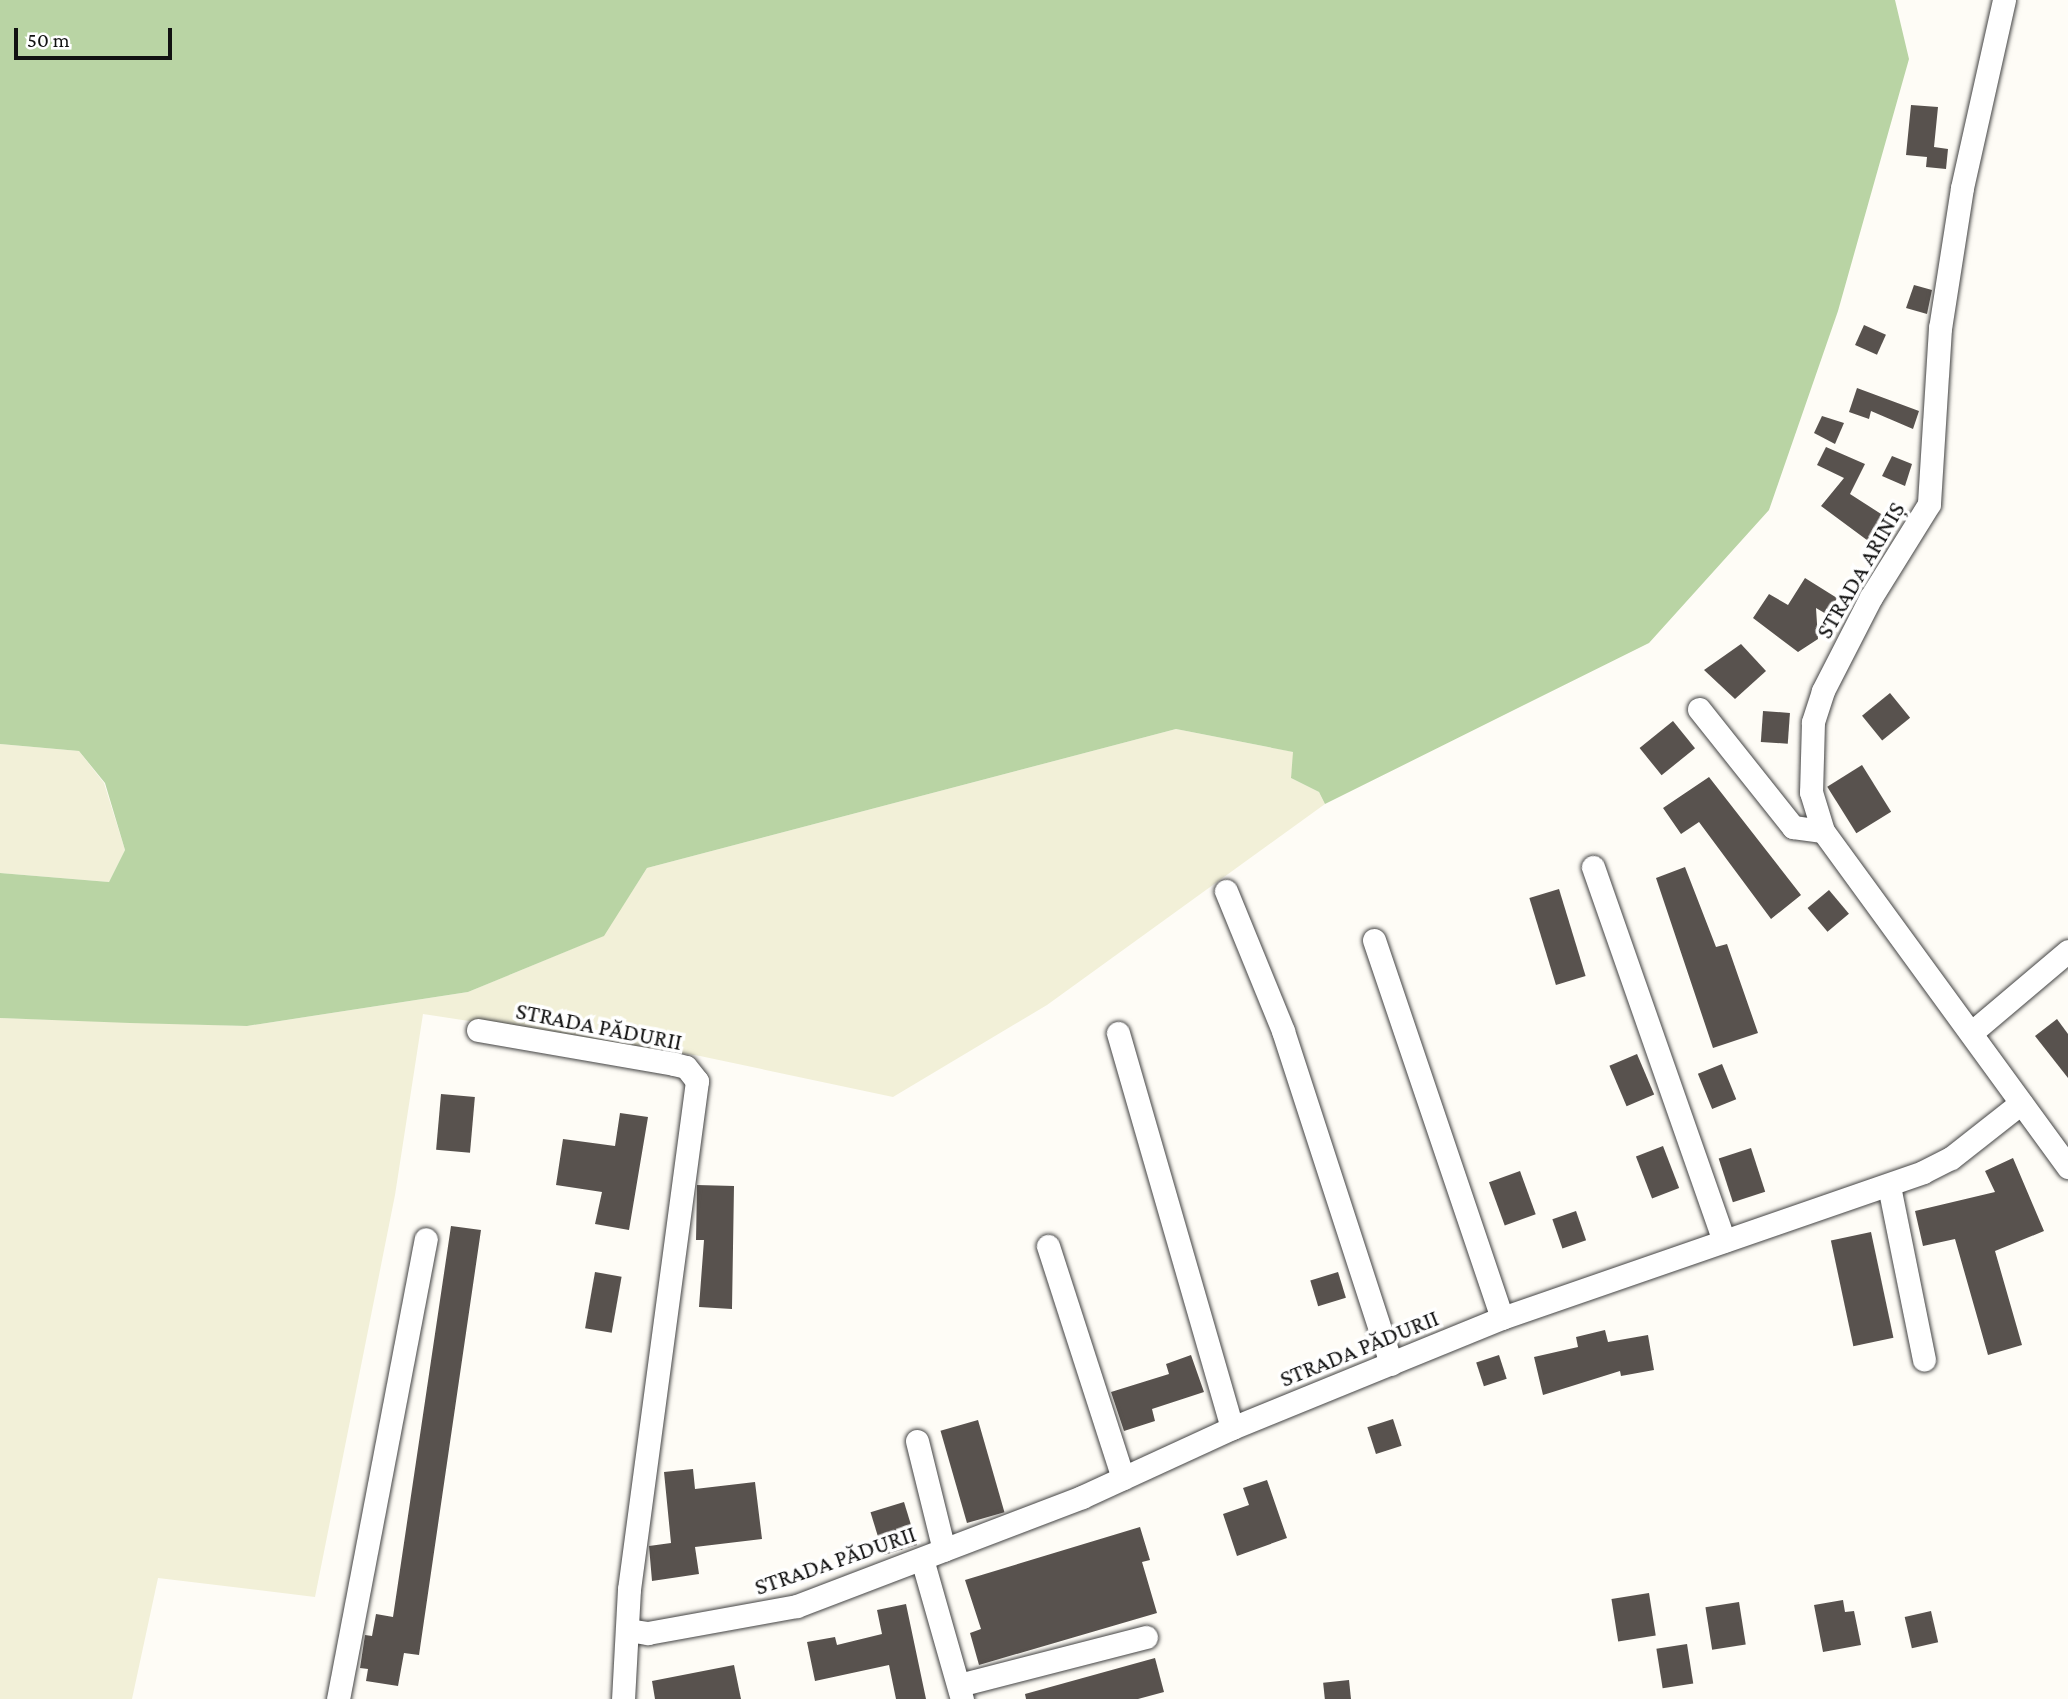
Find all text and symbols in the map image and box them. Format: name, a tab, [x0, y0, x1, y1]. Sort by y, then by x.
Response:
scale bar	[18, 14, 175, 58]
text: 50 m	[27, 28, 70, 52]
street label: STRADA ARINIȘ	[1809, 497, 1911, 643]
street label: STRADA PĂDURII	[513, 996, 685, 1056]
street label: STRADA PĂDURII	[1275, 1303, 1443, 1393]
street label: STRADA PĂDURII	[751, 1519, 919, 1601]

